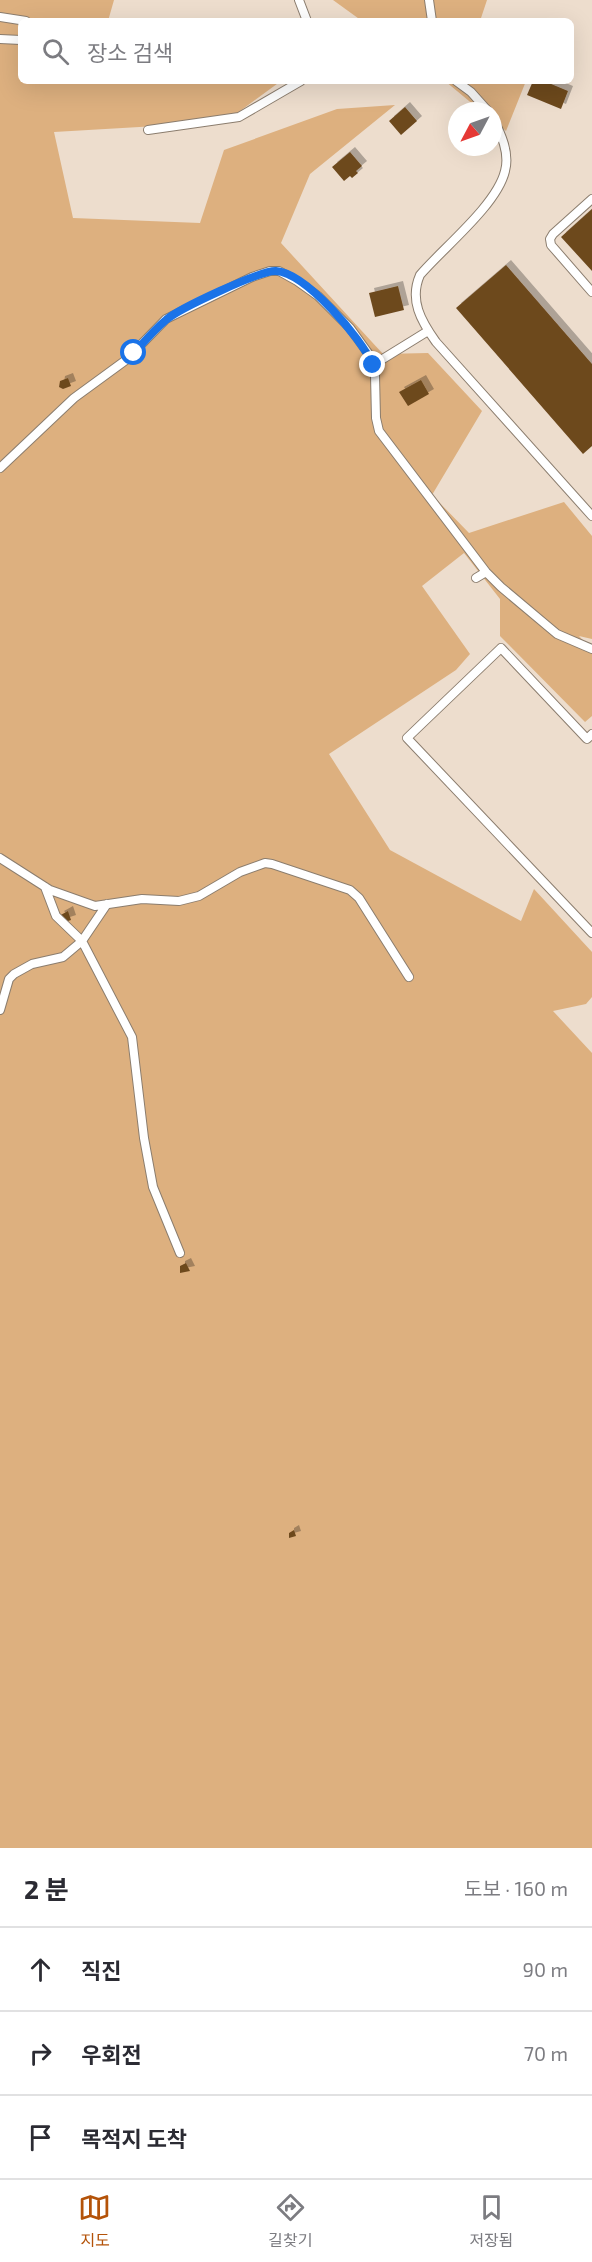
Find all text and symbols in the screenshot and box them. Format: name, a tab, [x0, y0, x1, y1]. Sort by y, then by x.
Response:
search box	[18, 18, 574, 84]
icon: search	[39, 35, 72, 68]
text: 장소 검색	[87, 39, 173, 65]
north arrow	[448, 102, 502, 156]
route start	[120, 339, 146, 365]
route end	[359, 351, 385, 377]
text: 2 분	[24, 1873, 69, 1904]
text: 도보 · 160 m	[464, 1876, 568, 1900]
icon: ahead	[24, 1953, 57, 1986]
text: 직진	[81, 1957, 121, 1983]
text: 90 m	[523, 1957, 568, 1981]
icon: right	[24, 2037, 57, 2070]
text: 우회전	[81, 2041, 142, 2067]
text: 70 m	[524, 2041, 568, 2065]
icon: arrive	[24, 2121, 57, 2154]
text: 목적지 도착	[81, 2125, 187, 2151]
tab: 지도	[78, 2191, 111, 2251]
tab: 길찾기	[268, 2191, 312, 2251]
tab: 저장됨	[469, 2191, 514, 2251]

